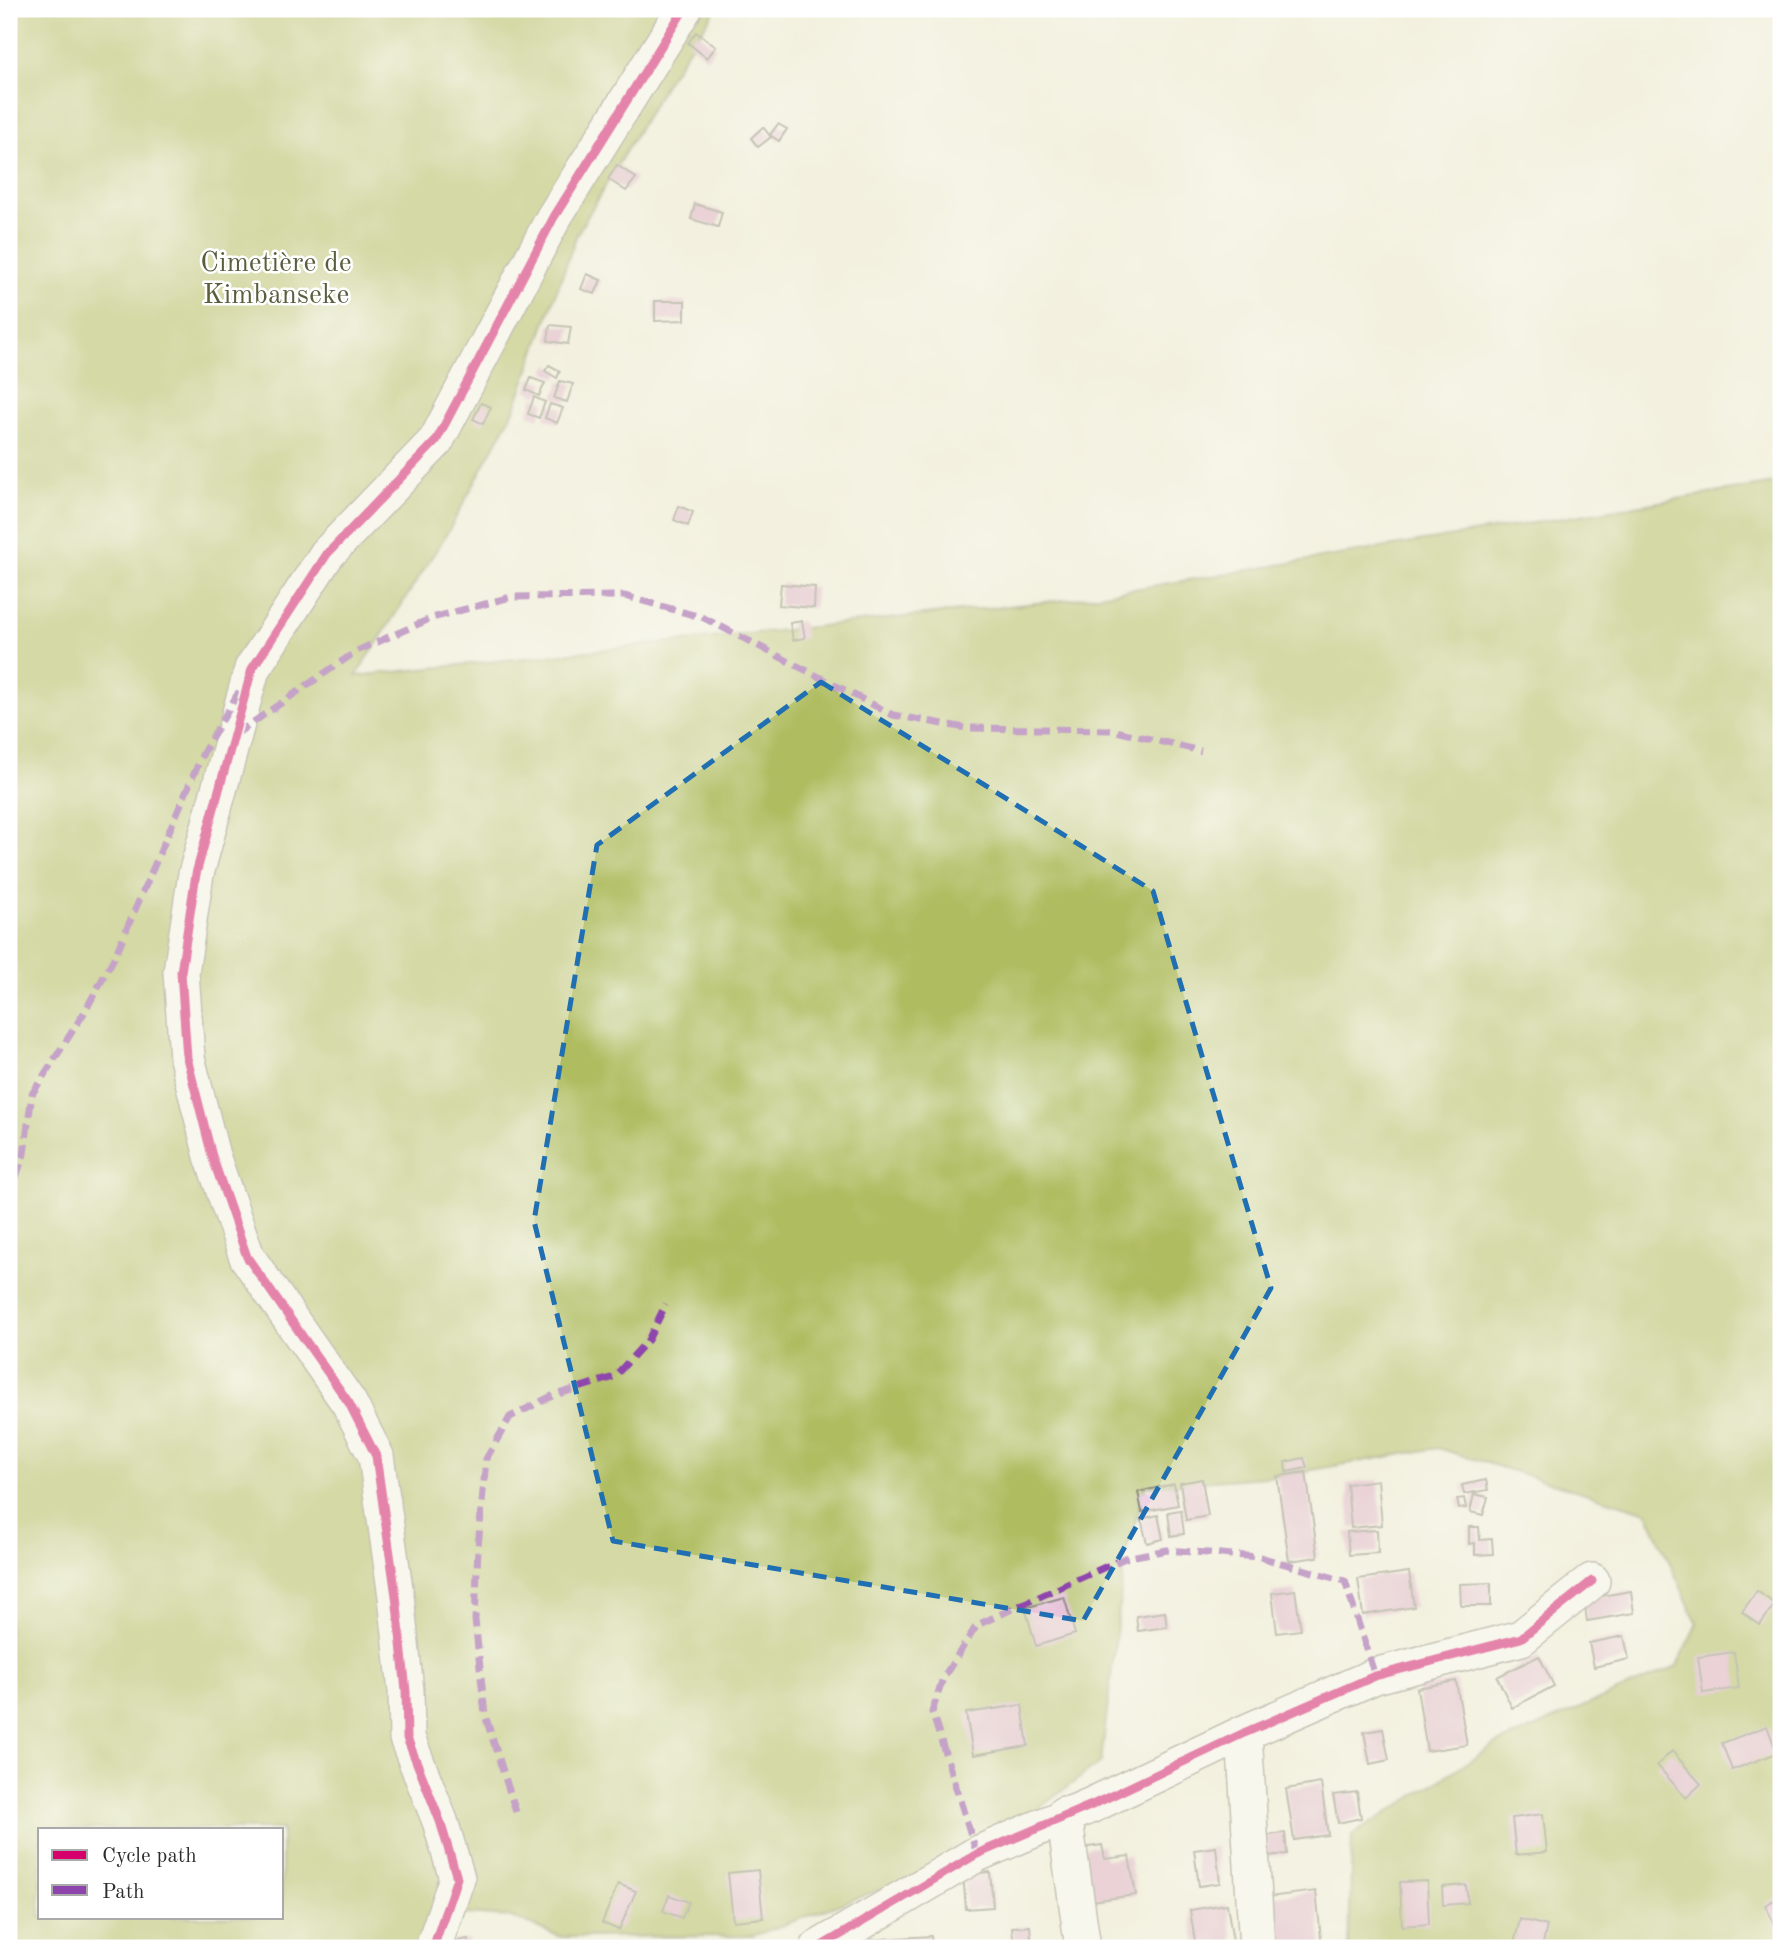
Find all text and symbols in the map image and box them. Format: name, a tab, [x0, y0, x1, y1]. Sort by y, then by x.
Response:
park label: Cimetière de Kimbanseke	[200, 250, 352, 310]
legend	[38, 1828, 284, 1918]
text: Cycle path	[102, 1846, 197, 1867]
text: Path	[102, 1882, 145, 1903]

